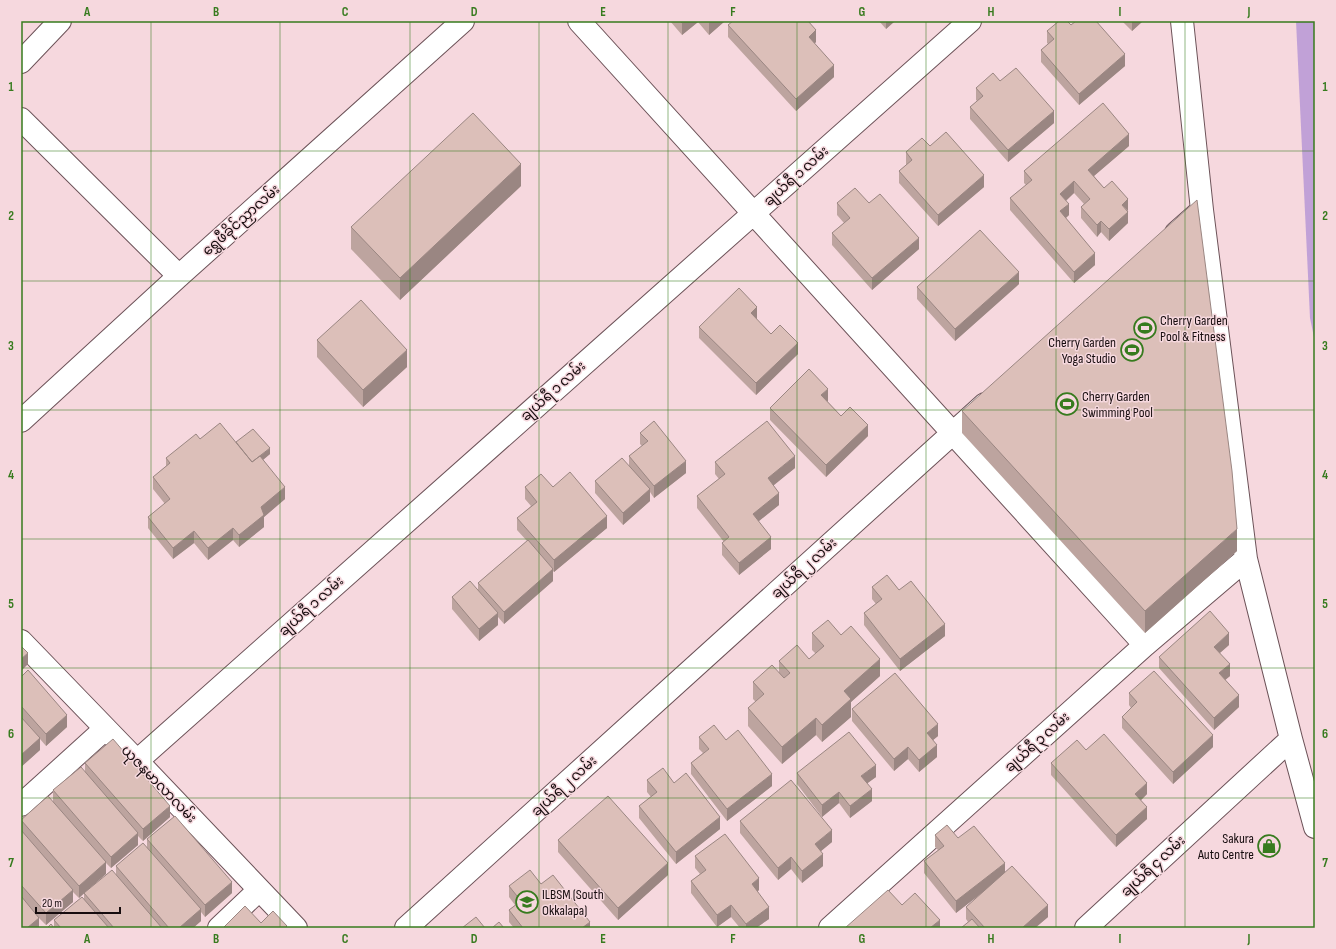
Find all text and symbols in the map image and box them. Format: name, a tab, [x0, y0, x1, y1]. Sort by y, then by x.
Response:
text: A	[83, 4, 91, 20]
text: B	[213, 4, 219, 20]
text: C	[342, 4, 349, 20]
text: D	[471, 4, 478, 20]
text: E	[600, 4, 606, 20]
text: F	[730, 4, 736, 20]
text: G	[859, 4, 866, 20]
text: H	[988, 4, 995, 20]
text: I	[1119, 4, 1122, 20]
text: J	[1247, 4, 1251, 20]
text: 1	[8, 79, 14, 95]
text: 1	[1322, 79, 1328, 95]
street label: ချယ်ရီ ၁ လမ်း	[759, 141, 834, 212]
street label: ရွှေဖီခိုင်ညှာလမ်း	[197, 179, 285, 261]
text: 2	[8, 208, 14, 224]
text: 2	[1322, 208, 1328, 224]
place label: Cherry Garden Pool & Fitness	[1160, 312, 1228, 345]
sports icon: Cherry Garden Pool & Fitness	[1132, 315, 1158, 341]
place label: Cherry Garden Yoga Studio	[1048, 334, 1116, 367]
sports icon: Cherry Garden Yoga Studio	[1119, 337, 1145, 363]
text: 3	[8, 338, 14, 354]
text: 3	[1322, 338, 1328, 354]
street label: ချယ်ရီ ၁ လမ်း	[516, 356, 591, 427]
place label: Cherry Garden Swimming Pool	[1082, 388, 1153, 421]
sports icon: Cherry Garden Swimming Pool	[1054, 391, 1080, 417]
text: 4	[8, 467, 14, 483]
text: 4	[1322, 467, 1328, 483]
street label: ချယ်ရီ ၂ လမ်း	[766, 533, 842, 604]
street label: ချယ်ရီ ၁ လမ်း	[274, 571, 349, 642]
text: 5	[8, 596, 14, 612]
text: 5	[1322, 596, 1328, 612]
street label: ချယ်ရီ ၃ လမ်း	[1000, 707, 1075, 778]
text: 6	[8, 726, 14, 742]
text: 6	[1322, 726, 1328, 742]
street label: ယုဇနမာလာလမ်း	[116, 740, 202, 828]
street label: ချယ်ရီ ၂ လမ်း	[526, 751, 602, 822]
street label: ချယ်ရီ ၄ လမ်း	[1116, 830, 1191, 902]
place label: Sakura Auto Centre	[1197, 830, 1254, 863]
shop icon: Sakura Auto Centre	[1256, 833, 1282, 859]
text: 7	[8, 855, 14, 871]
text: 7	[1322, 855, 1328, 871]
place label: ILBSM (South Okkalapa)	[542, 886, 604, 919]
scale bar	[36, 889, 120, 915]
school or university icon: ILBSM (South Okkalapa)	[514, 889, 540, 915]
text: 20 m	[42, 896, 62, 911]
text: A	[83, 931, 91, 947]
text: B	[213, 931, 219, 947]
text: C	[342, 931, 349, 947]
text: D	[471, 931, 478, 947]
text: E	[600, 931, 606, 947]
text: F	[730, 931, 736, 947]
text: G	[859, 931, 866, 947]
text: H	[988, 931, 995, 947]
text: I	[1119, 931, 1122, 947]
text: J	[1247, 931, 1251, 947]

